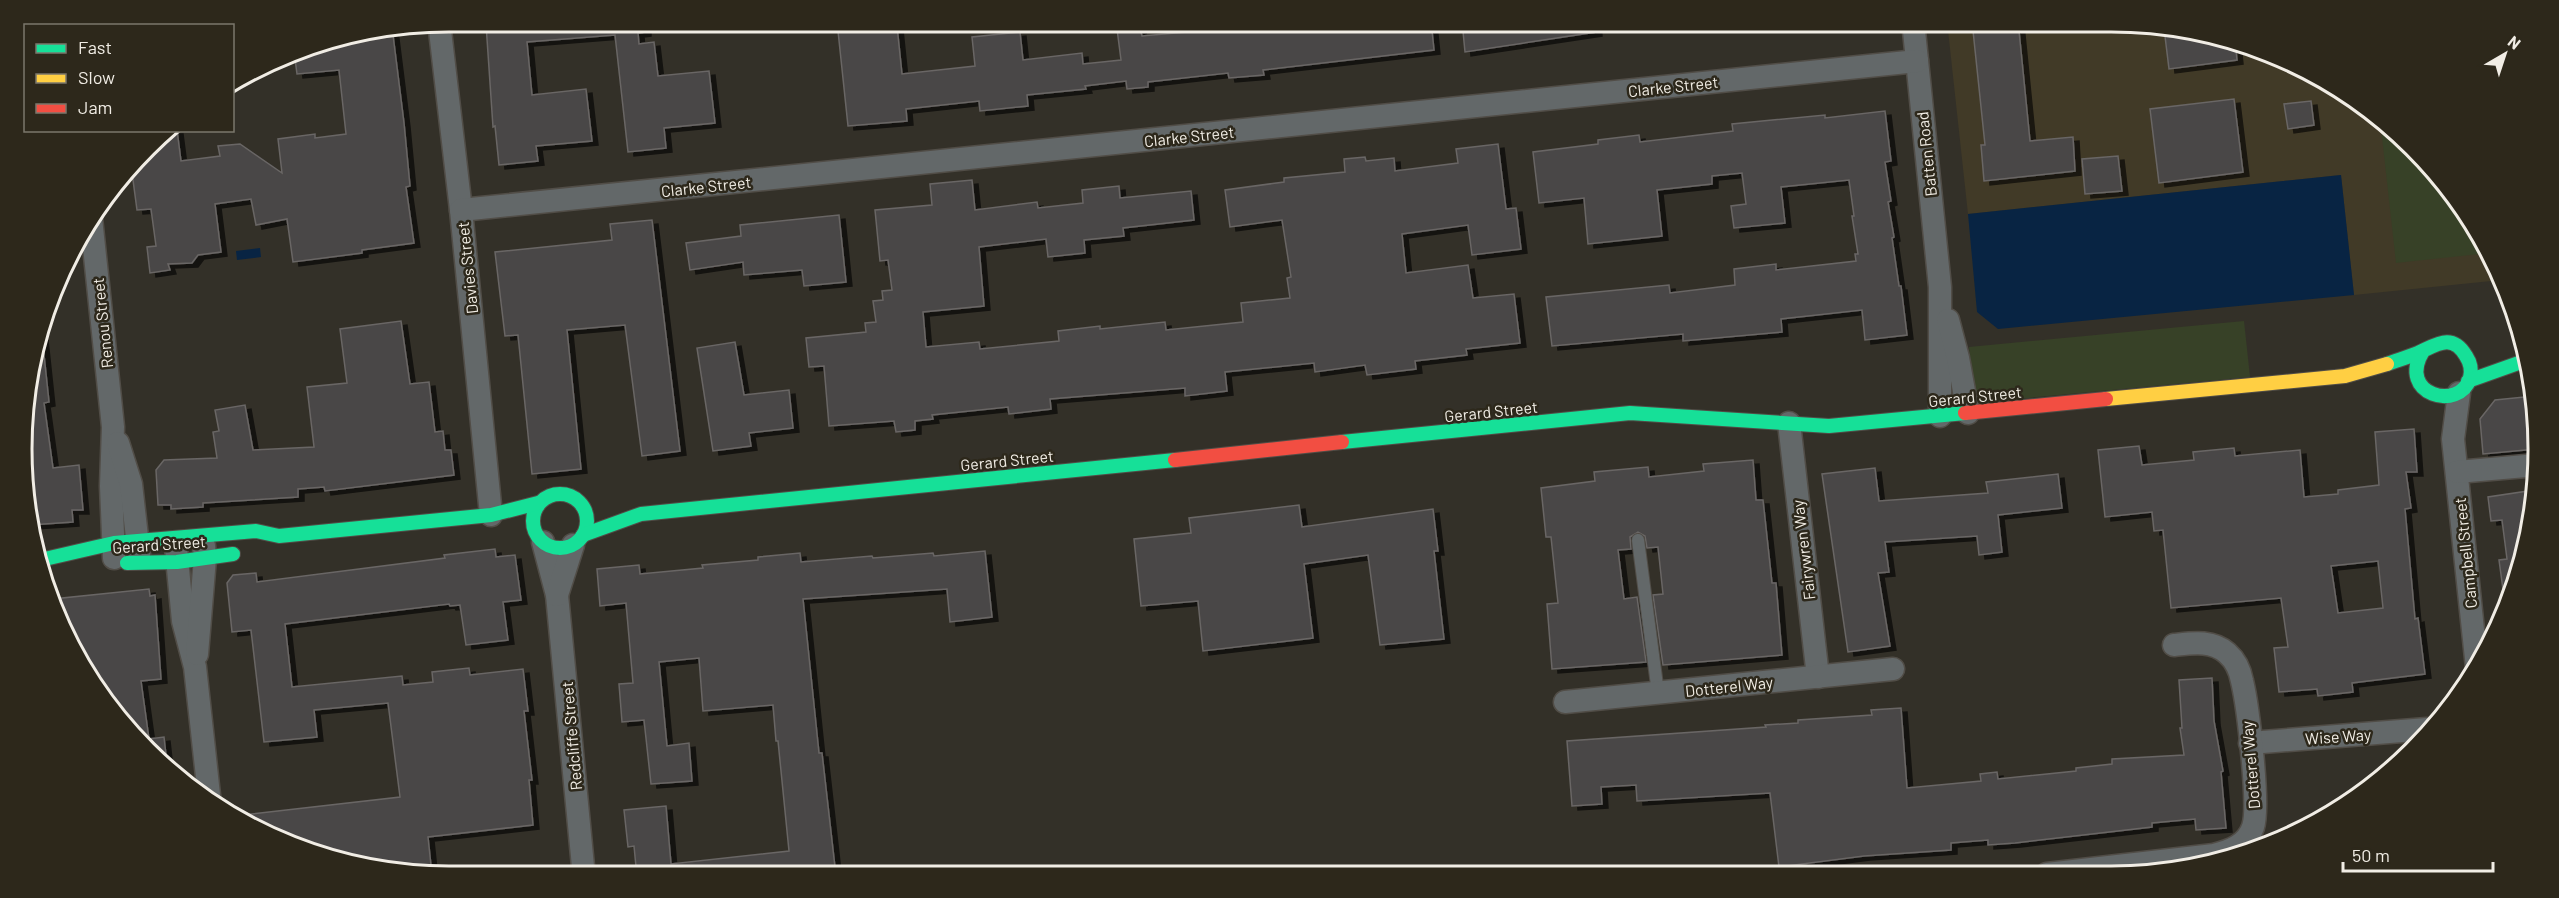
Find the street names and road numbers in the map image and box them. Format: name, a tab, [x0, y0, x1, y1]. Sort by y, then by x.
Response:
street label: Clarke Street	[1627, 72, 1719, 100]
street label: Batten Road	[1912, 111, 1940, 197]
street label: Clarke Street	[1143, 122, 1235, 150]
street label: Clarke Street	[660, 172, 752, 200]
street label: Davies Street	[453, 221, 481, 315]
street label: Renou Street	[88, 277, 116, 369]
street label: Gerard Street	[1927, 382, 2023, 410]
street label: Gerard Street	[1443, 397, 1539, 425]
street label: Gerard Street	[959, 446, 1055, 474]
street label: Campbell Street	[2450, 497, 2480, 609]
street label: Fairywren Way	[1787, 498, 1819, 601]
street label: Gerard Street	[112, 531, 206, 557]
street label: Dotterel Way	[1684, 672, 1775, 700]
street label: Redcliffe Street	[557, 681, 585, 791]
street label: Dotterel Way	[2237, 720, 2263, 810]
street label: Wise Way	[2304, 724, 2372, 748]

